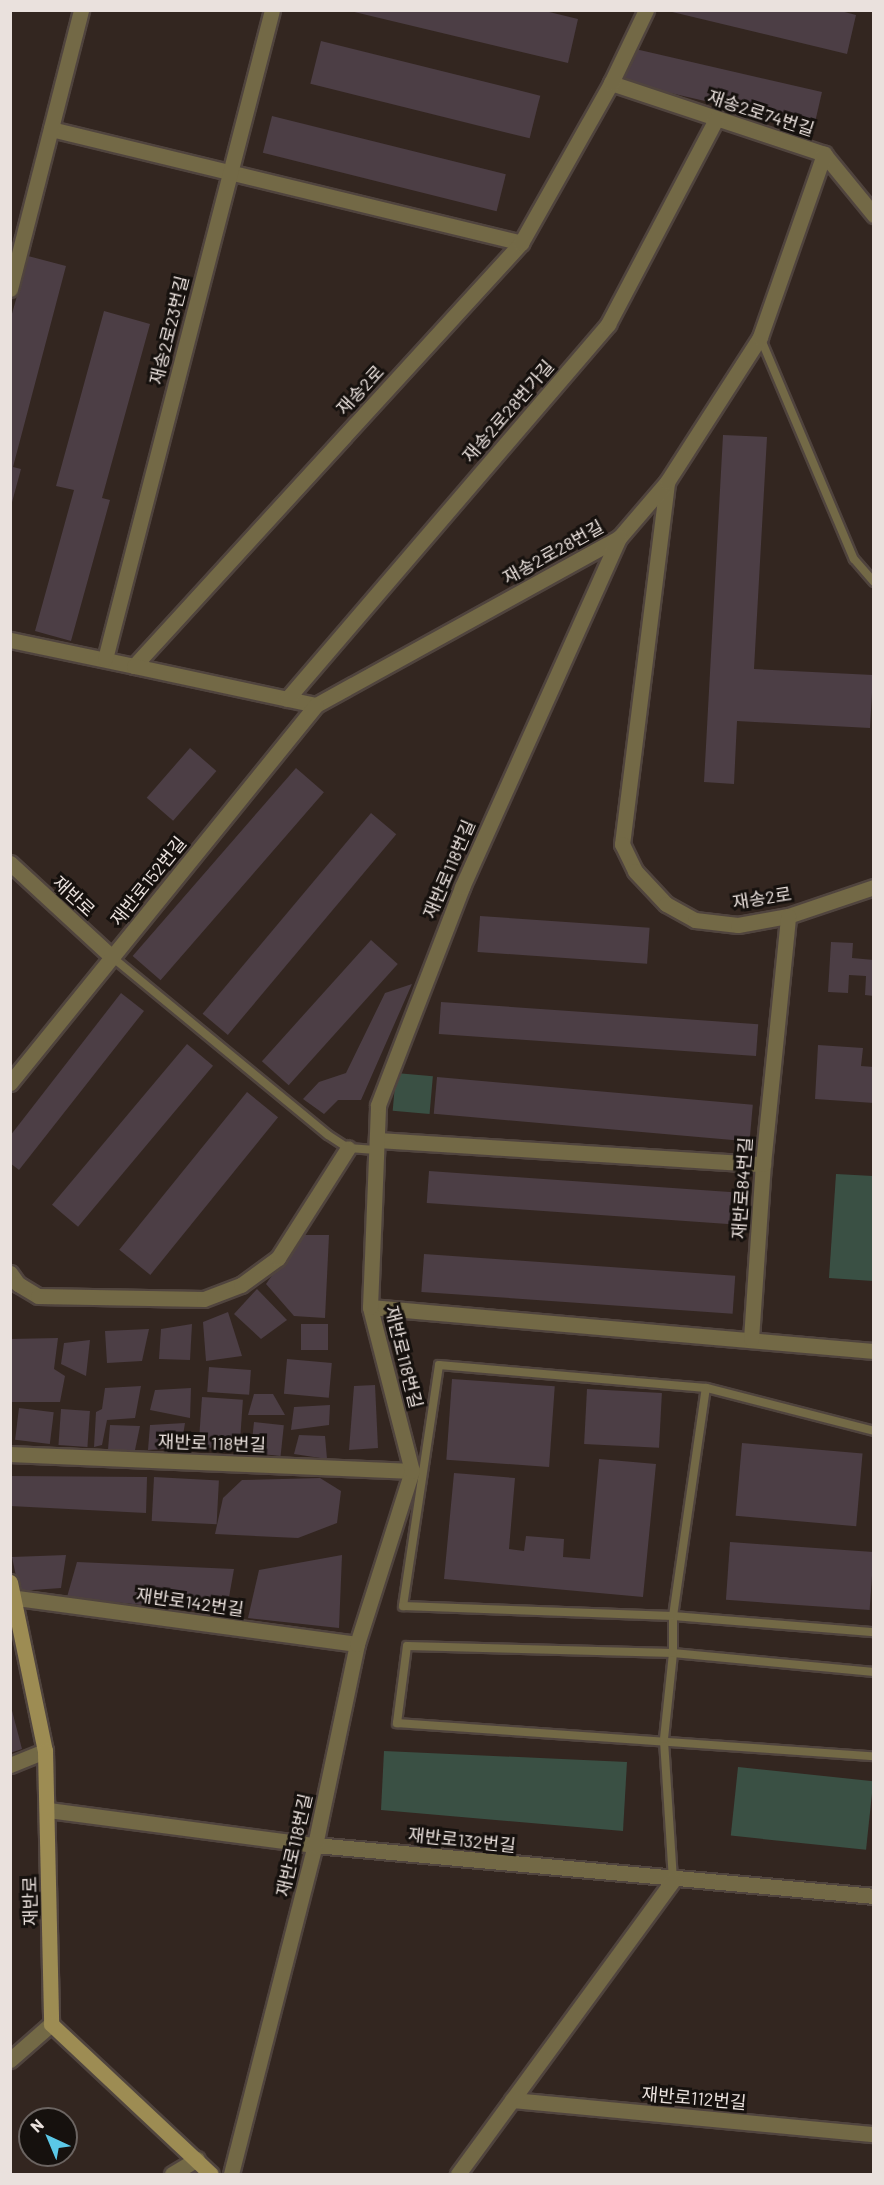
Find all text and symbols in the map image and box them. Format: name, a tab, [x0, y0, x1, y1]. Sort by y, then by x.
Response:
street label: 재송2로74번길	[705, 86, 817, 140]
street label: 재송2로23번길	[145, 273, 193, 387]
street label: 재송2로28번가길	[458, 356, 558, 466]
street label: 재송2로	[332, 361, 388, 419]
street label: 재송2로28번길	[499, 516, 607, 588]
street label: 재반로118번길	[419, 817, 479, 921]
street label: 재반로152번길	[106, 832, 190, 930]
street label: 재반로	[48, 871, 100, 921]
street label: 재송2로	[731, 883, 793, 913]
street label: 재반로84번길	[728, 1136, 756, 1240]
street label: 재반로118번길	[381, 1304, 427, 1410]
street label: 재반로 118번길	[157, 1430, 267, 1456]
street label: 재반로142번길	[135, 1584, 245, 1620]
street label: 재반로118번길	[272, 1791, 316, 1899]
street label: 재반로132번길	[407, 1824, 517, 1856]
street label: 재반로	[19, 1876, 41, 1926]
street label: 재반로112번길	[641, 2083, 747, 2113]
north arrow	[18, 2107, 78, 2167]
text: N	[26, 2115, 47, 2136]

